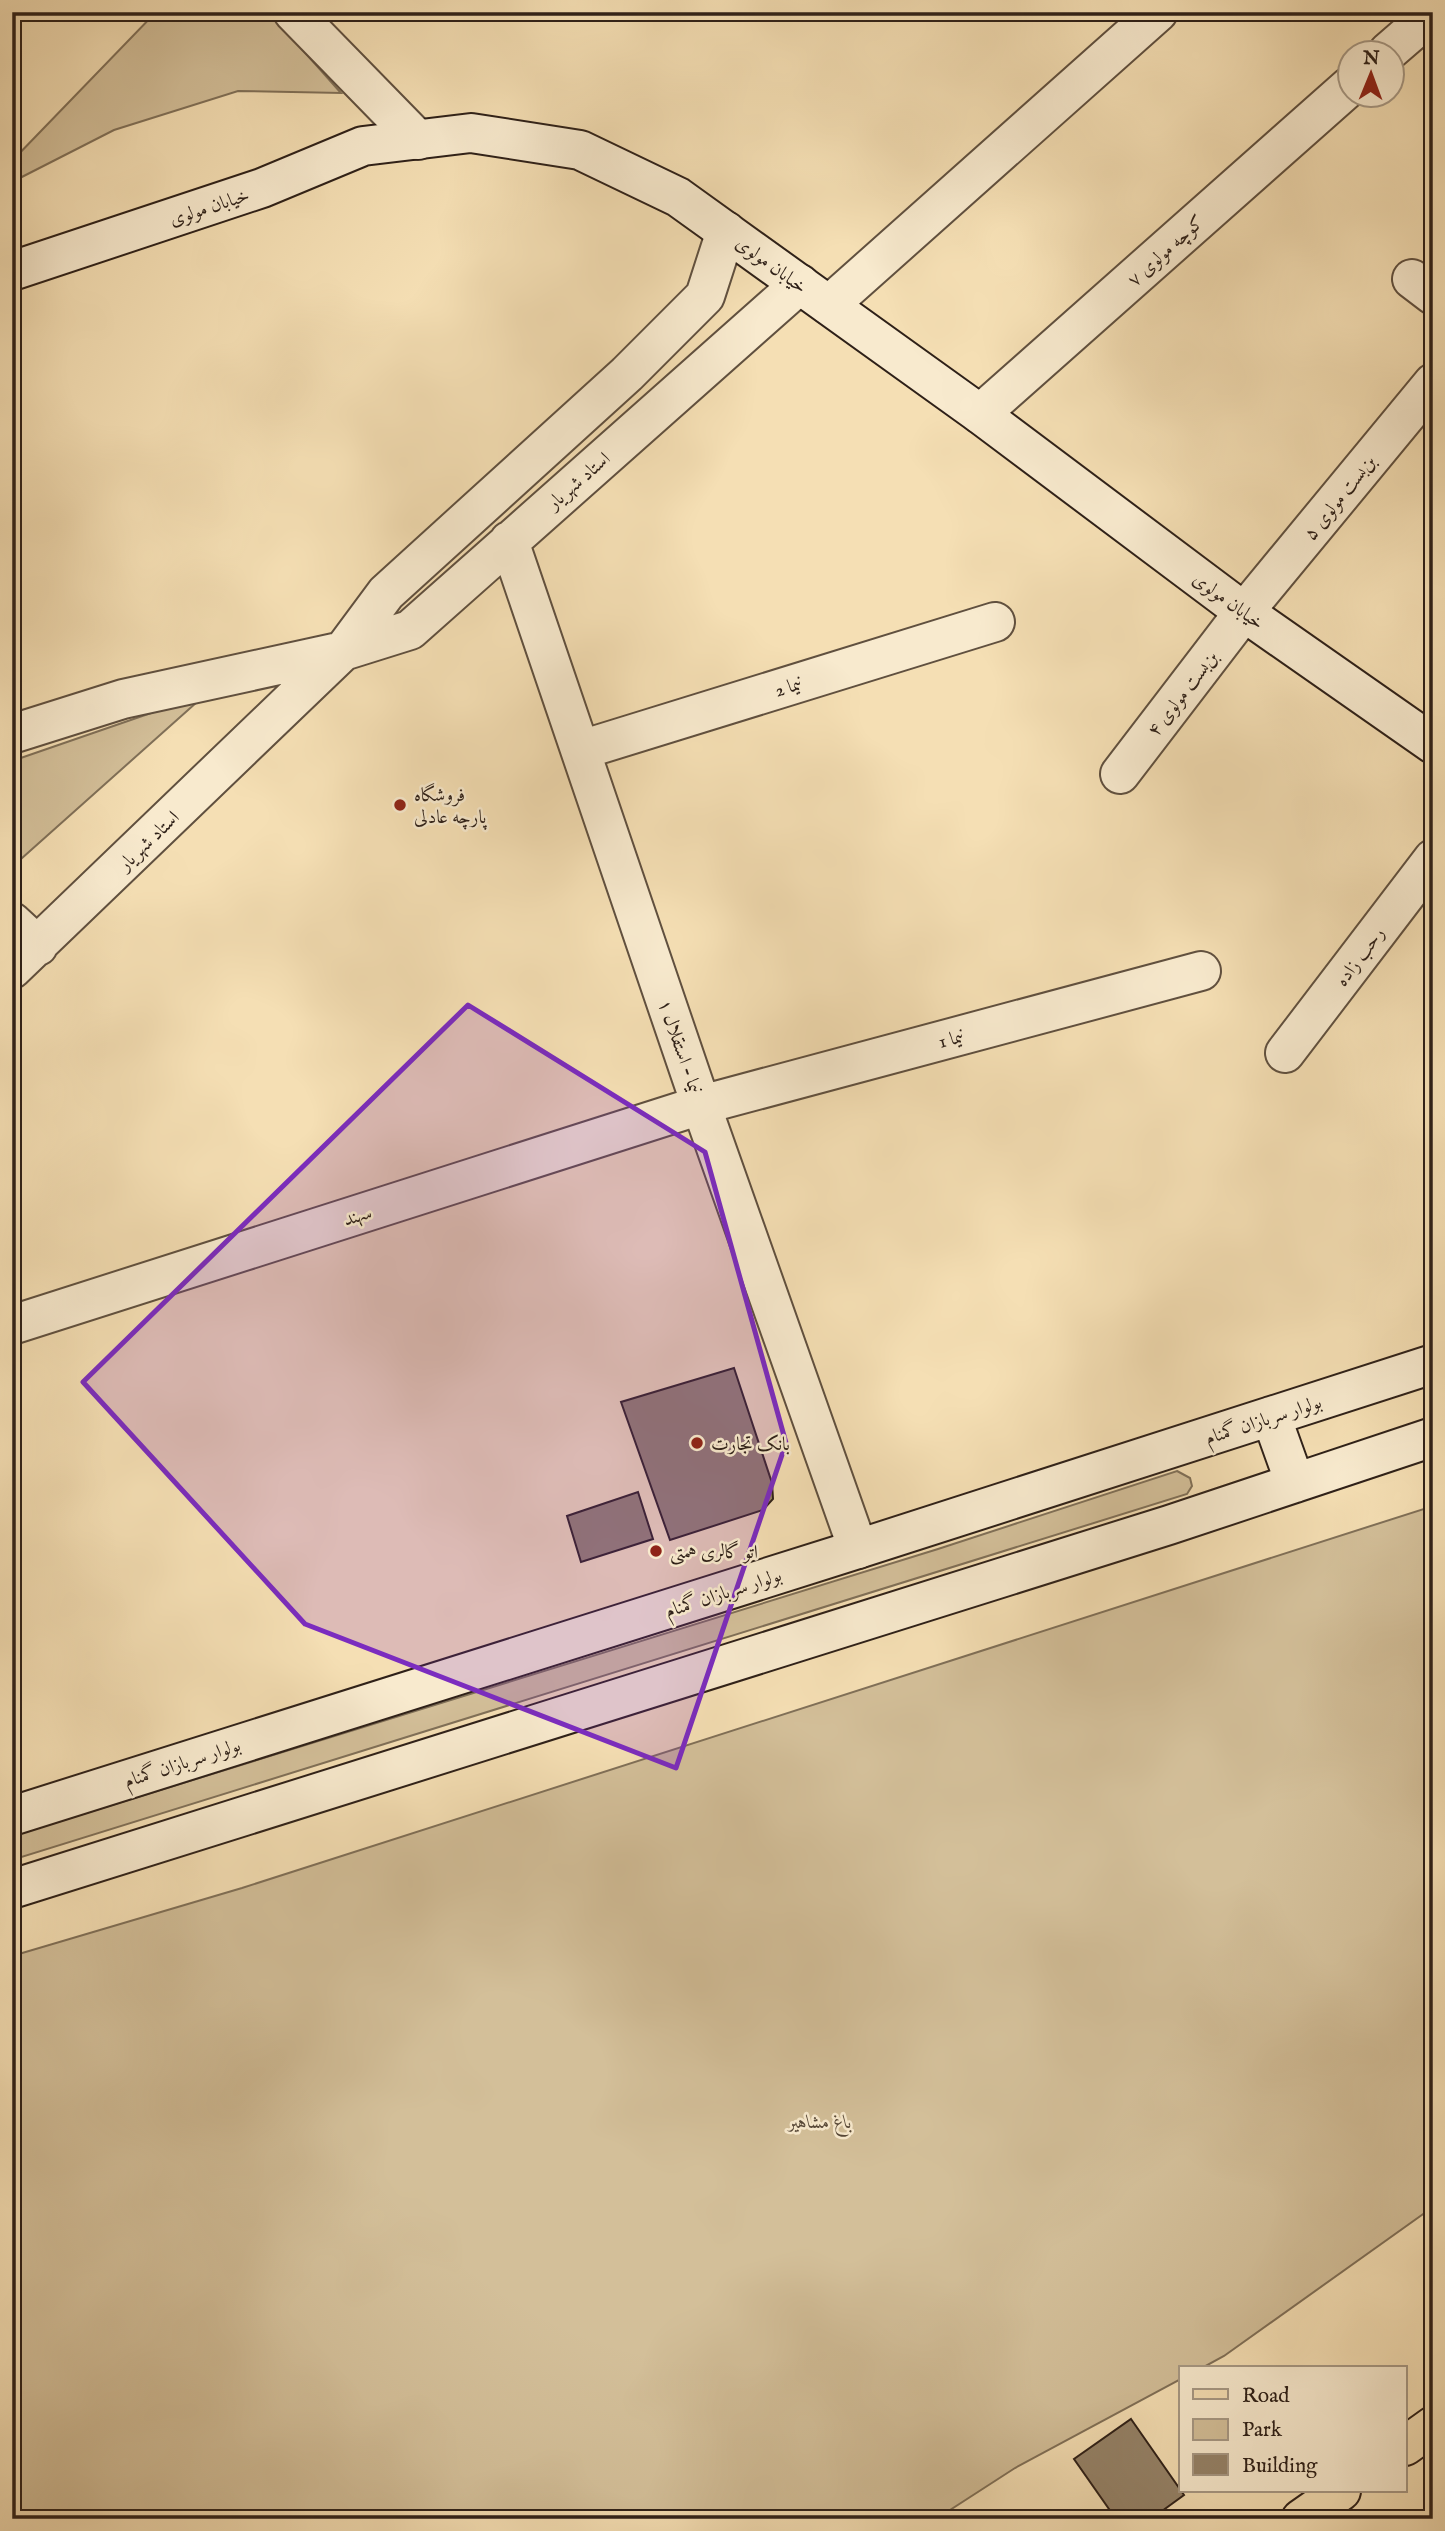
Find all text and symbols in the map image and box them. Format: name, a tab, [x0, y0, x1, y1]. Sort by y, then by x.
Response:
north arrow	[1336, 38, 1406, 108]
text: N	[1362, 47, 1380, 71]
street label: خیابان مولوی	[167, 184, 253, 232]
street label: کوچه مولوی ۷	[1123, 211, 1210, 292]
street label: خیابان مولوی	[730, 232, 811, 300]
street label: استاد شهریار	[541, 447, 616, 517]
street label: بن‌بست مولوی ۵	[1299, 451, 1382, 546]
street label: خیابان مولوی	[1187, 568, 1268, 636]
street label: بن‌بست مولوی ۴	[1143, 646, 1225, 742]
street label: نیما 2	[772, 672, 805, 703]
place label: فروشگاه پارچه عادلی	[414, 782, 488, 830]
marker: فروشگاه پارچه عادلی	[392, 797, 408, 813]
street label: استاد شهریار	[112, 806, 185, 878]
street label: رحب زاده	[1330, 923, 1391, 992]
street label: نیما - استقلال ۱	[652, 996, 706, 1097]
street label: نیما 1	[936, 1025, 967, 1055]
street label: سهند	[340, 1201, 375, 1233]
street label: بولوار سربازان گمنام	[1202, 1390, 1326, 1454]
place label: بانک تجارت	[711, 1433, 790, 1457]
marker: بانک تجارت	[689, 1435, 705, 1451]
place label: اتو گالری همتی	[670, 1540, 758, 1565]
marker: اتو گالری همتی	[648, 1543, 664, 1559]
street label: بولوار سربازان گمنام	[662, 1563, 786, 1627]
street label: بولوار سربازان گمنام	[121, 1733, 245, 1797]
park label: باغ مشاهیر	[786, 2111, 852, 2137]
legend	[1179, 2366, 1406, 2492]
text: Road	[1242, 2383, 1290, 2410]
text: Park	[1242, 2417, 1283, 2444]
text: Building	[1242, 2453, 1318, 2480]

